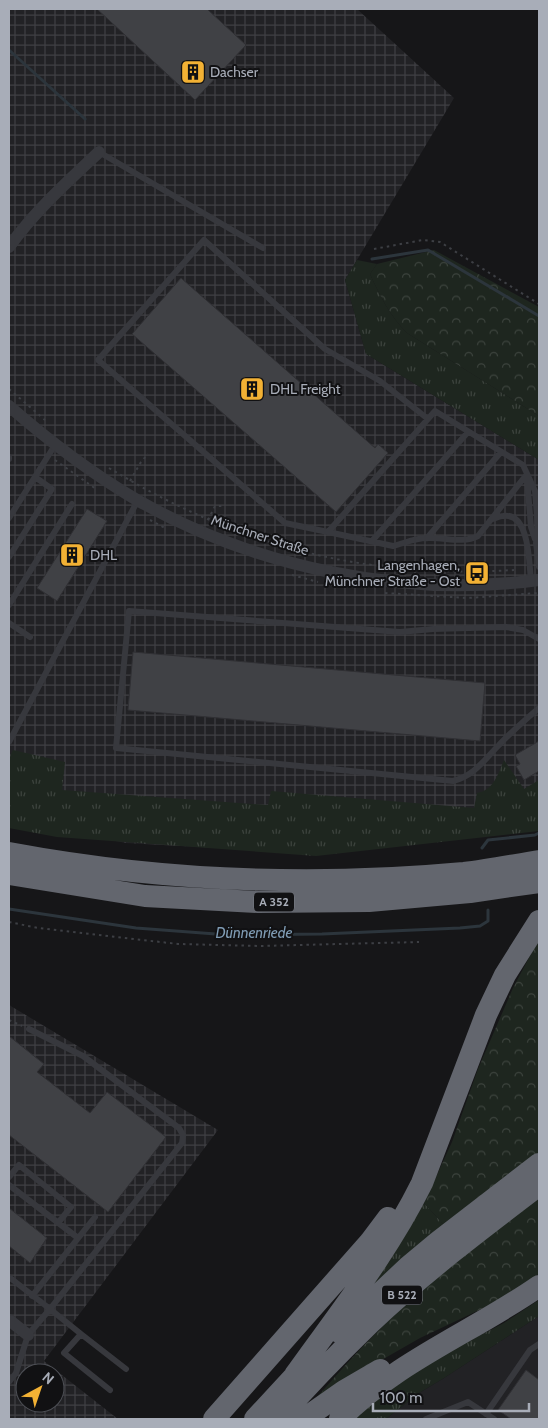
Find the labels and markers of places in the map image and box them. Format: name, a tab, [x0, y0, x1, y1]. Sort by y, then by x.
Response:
building icon: Dachser	[180, 59, 206, 85]
place label: Dachser	[210, 63, 259, 81]
building icon: DHL Freight	[239, 376, 265, 402]
place label: DHL Freight	[270, 380, 341, 398]
building icon: DHL	[59, 542, 85, 568]
place label: DHL	[90, 546, 117, 564]
place label: Langenhagen, Münchner Straße - Ost	[325, 556, 460, 590]
bus stop icon: Langenhagen, Münchner Straße - Ost	[464, 560, 490, 586]

